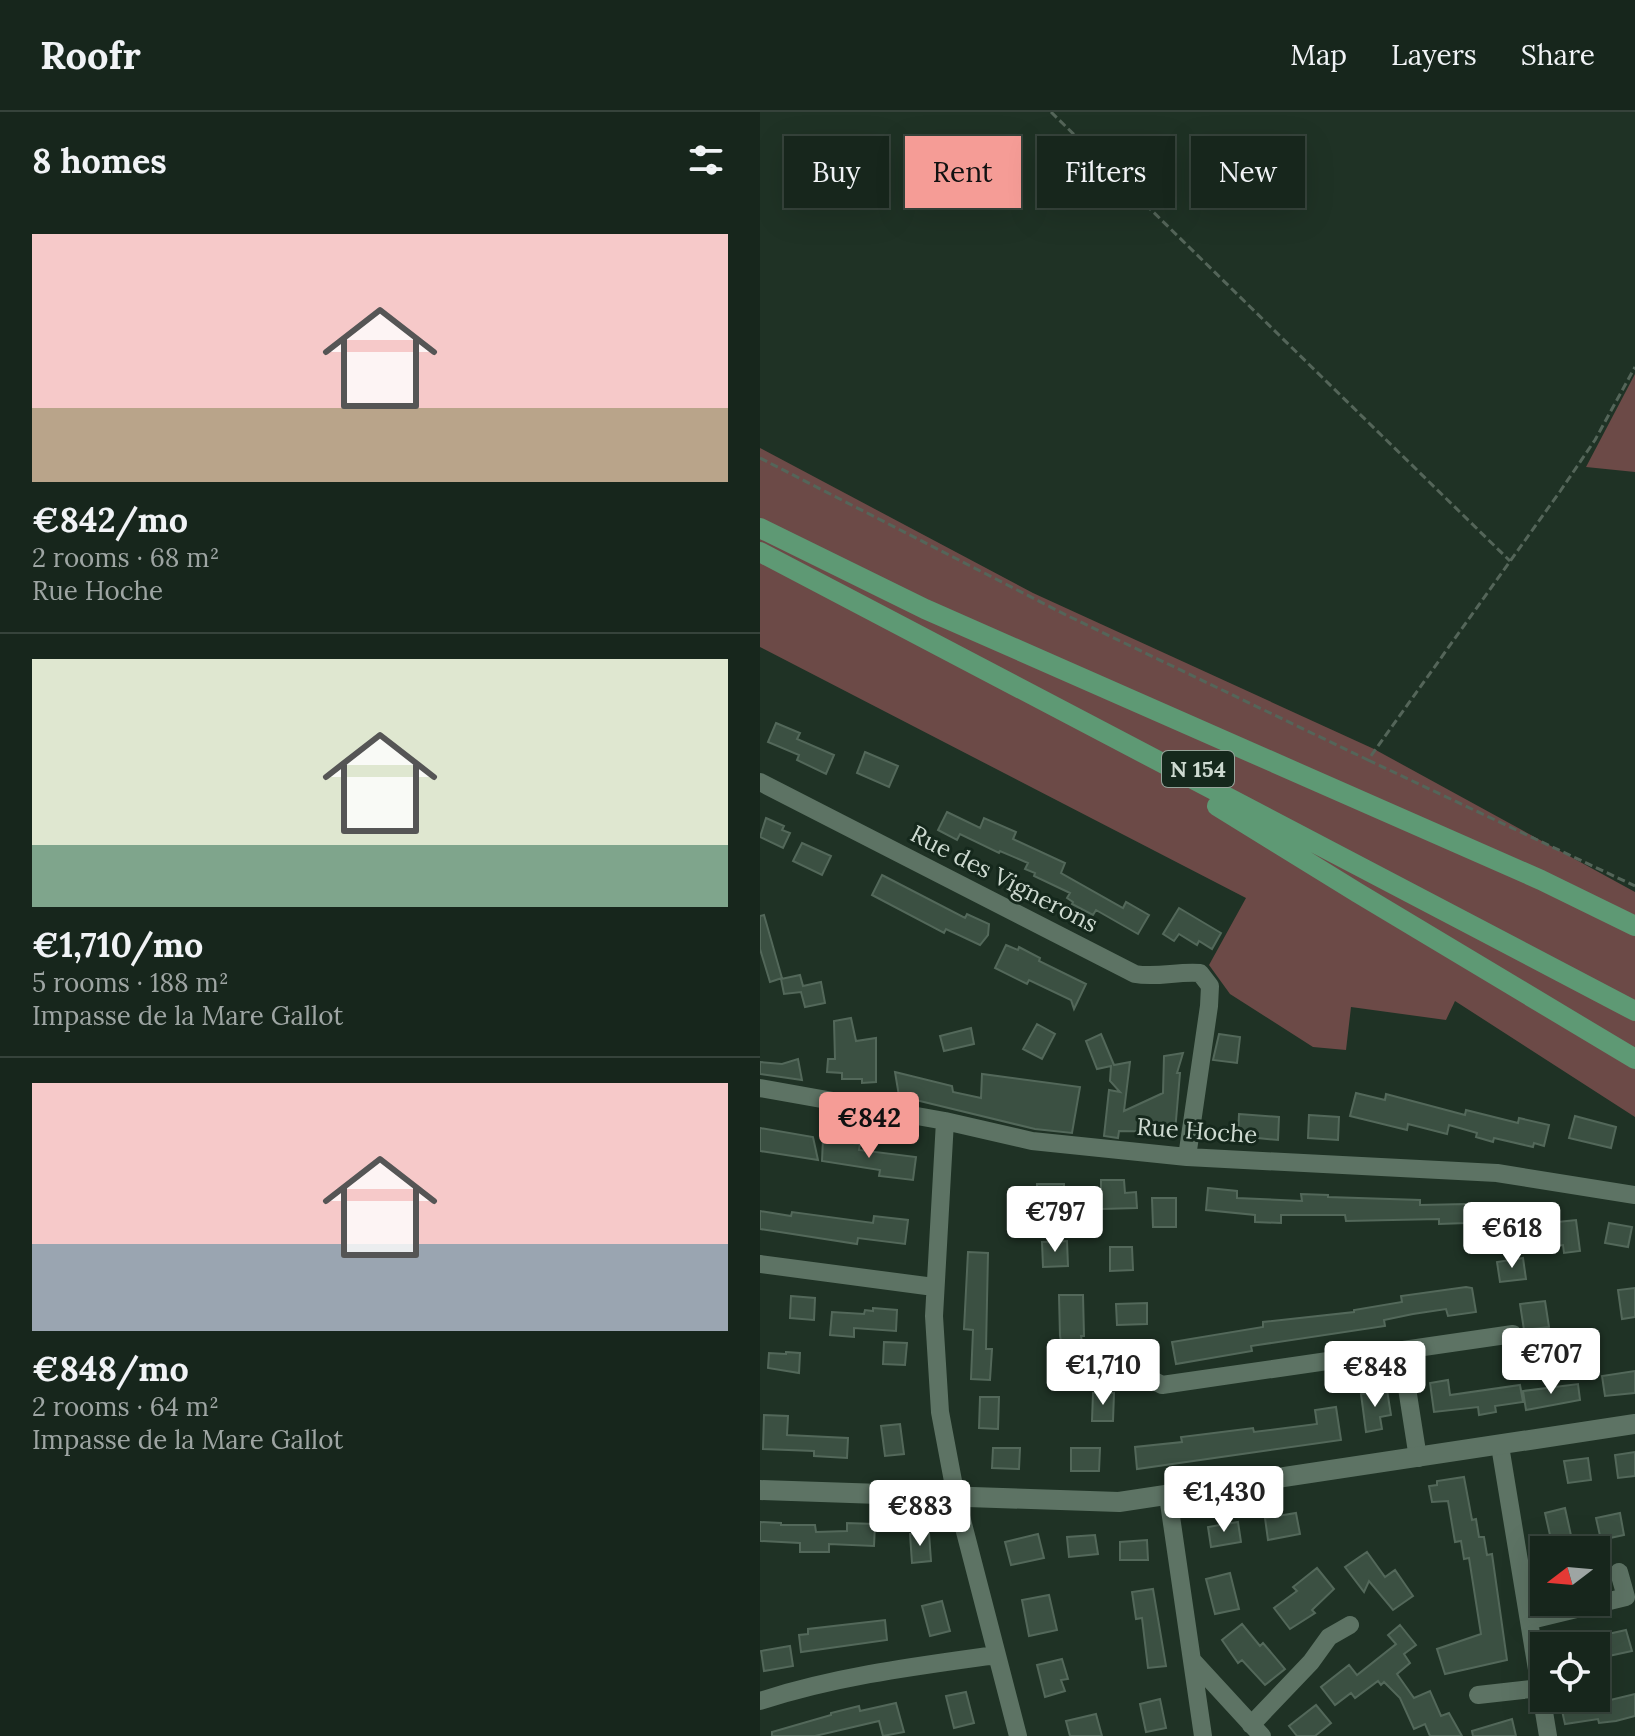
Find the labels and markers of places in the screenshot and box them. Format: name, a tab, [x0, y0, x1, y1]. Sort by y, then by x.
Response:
pin: €842	[822, 1092, 916, 1160]
pin: €797	[1008, 1186, 1102, 1254]
pin: €618	[1465, 1202, 1559, 1270]
pin: €707	[1504, 1328, 1598, 1396]
pin: €1,710	[1038, 1339, 1168, 1407]
pin: €848	[1328, 1341, 1422, 1409]
pin: €1,430	[1159, 1466, 1289, 1534]
pin: €883	[873, 1480, 967, 1548]

